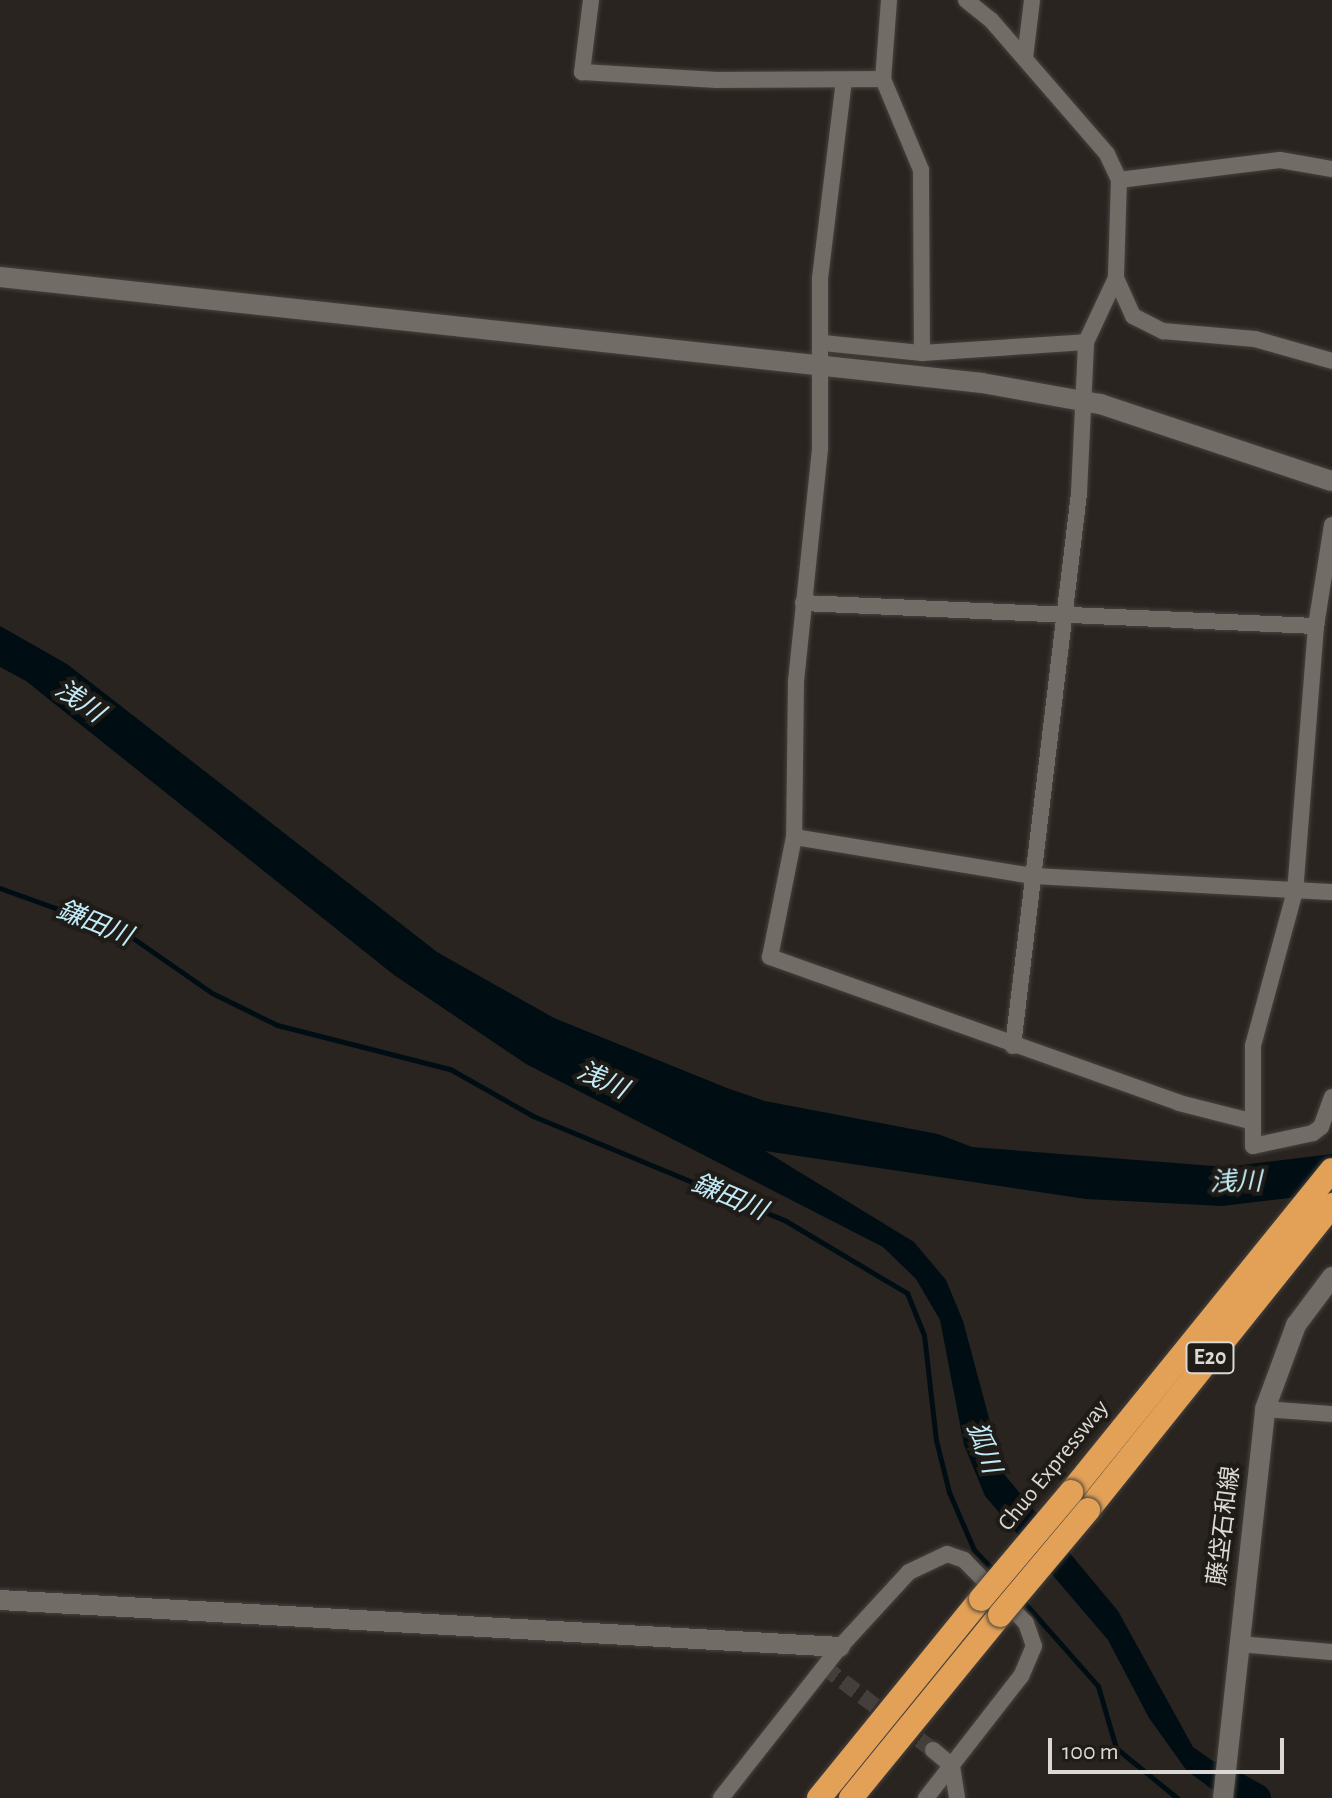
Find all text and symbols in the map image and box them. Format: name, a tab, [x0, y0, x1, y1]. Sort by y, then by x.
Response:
water label: 浅川	[49, 674, 109, 730]
water label: 鎌田川	[52, 895, 136, 953]
water label: 浅川	[572, 1056, 632, 1106]
water label: 浅川	[1210, 1167, 1262, 1199]
water label: 鎌田川	[687, 1168, 771, 1228]
road number: E20	[1184, 1340, 1236, 1376]
street label: Chuo Expressway	[992, 1395, 1116, 1537]
water label: 狐川	[959, 1418, 1007, 1478]
street label: 藤垈石和線	[1203, 1465, 1247, 1587]
scale bar	[1052, 1722, 1288, 1772]
text: 100 m	[1062, 1740, 1119, 1764]

